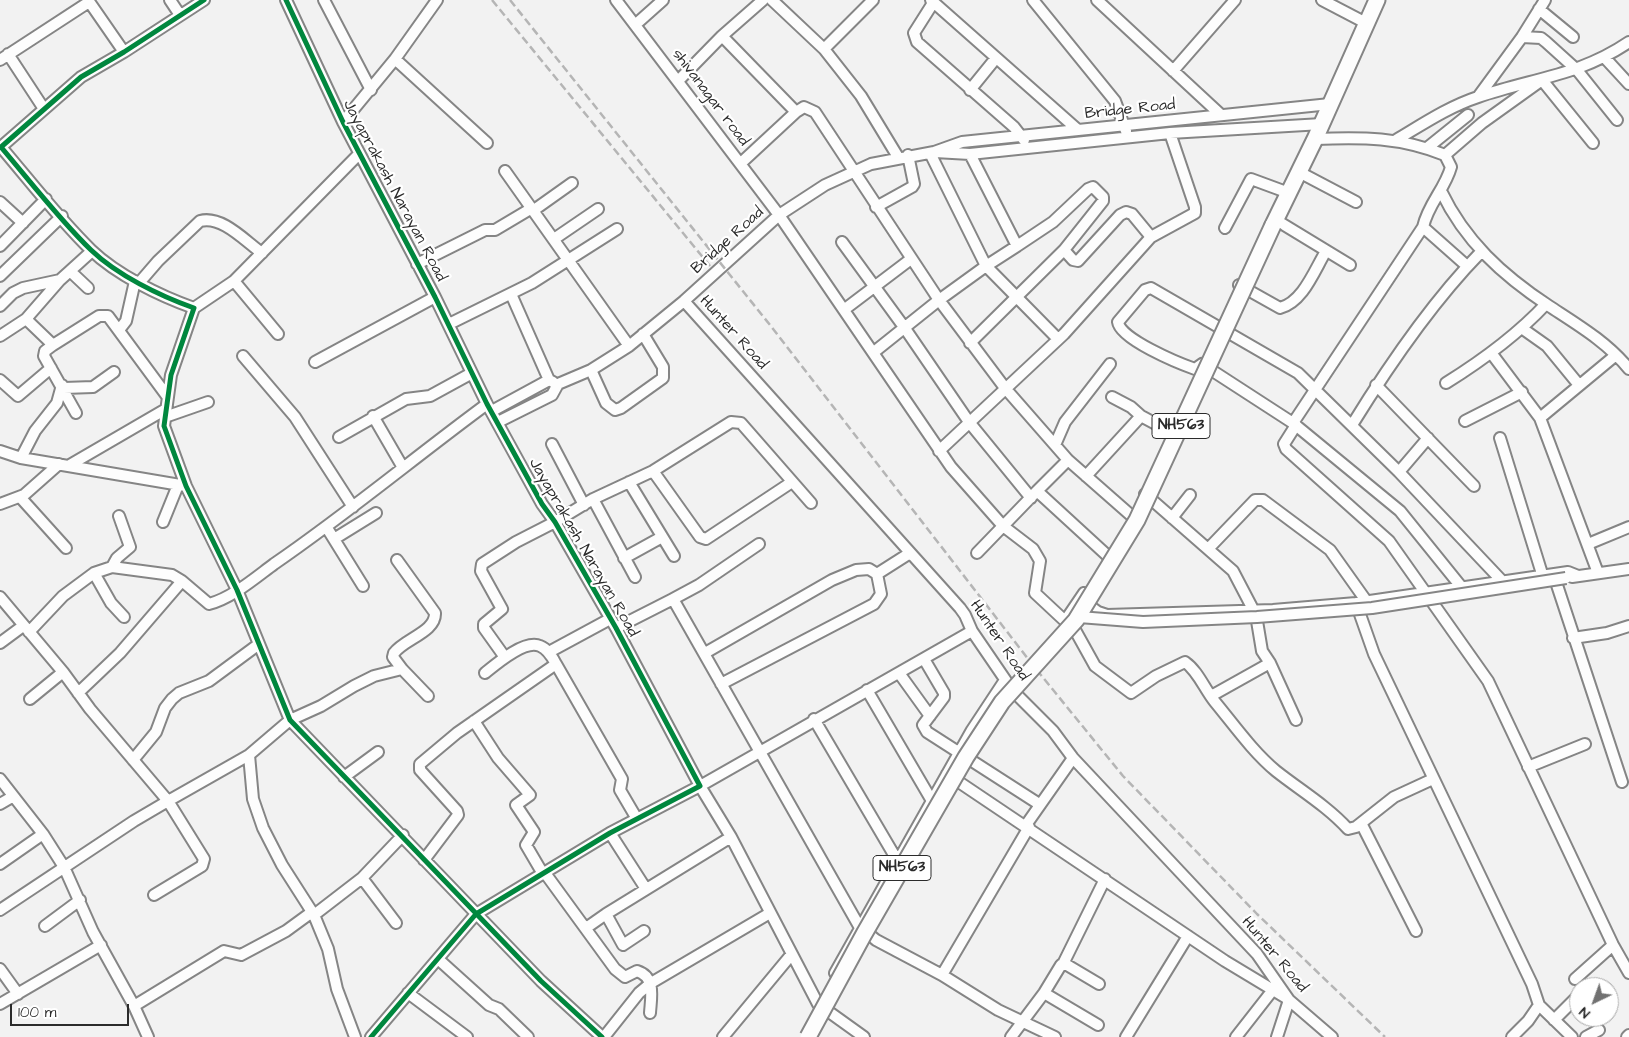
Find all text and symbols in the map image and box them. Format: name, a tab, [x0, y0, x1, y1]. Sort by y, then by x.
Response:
street label: shivanagar road	[667, 46, 753, 150]
street label: Bridge Road	[1084, 96, 1176, 124]
street label: Jayaprakash Narayan Road	[338, 97, 450, 285]
street label: Bridge Road	[688, 203, 768, 279]
street label: Hunter Road	[695, 292, 771, 374]
road number: NH563	[1152, 414, 1210, 438]
street label: Jayaprakash Narayan Road	[524, 455, 642, 641]
street label: Hunter Road	[965, 597, 1033, 685]
road number: NH563	[873, 856, 931, 880]
street label: Hunter Road	[1237, 913, 1311, 997]
north arrow	[1569, 977, 1619, 1027]
scale bar	[12, 994, 131, 1026]
text: 100 m	[18, 1002, 57, 1023]
text: N	[1575, 1002, 1595, 1023]

